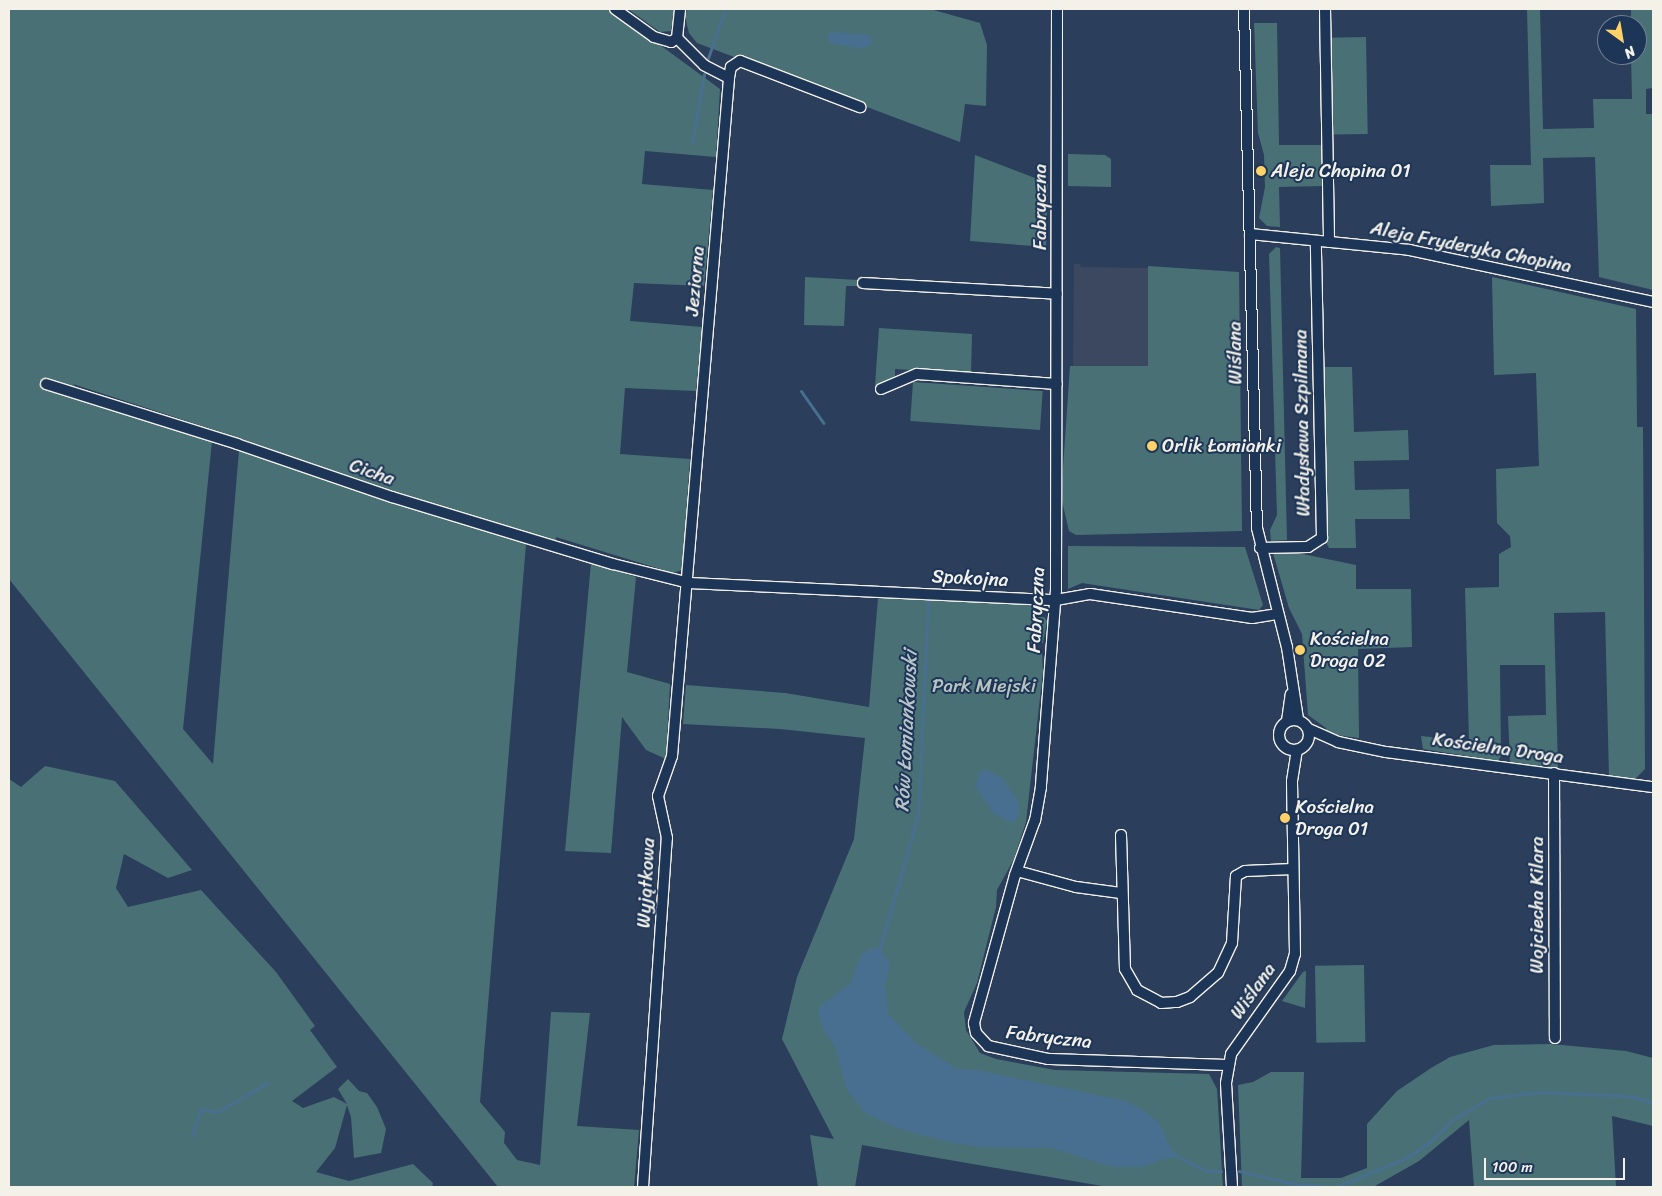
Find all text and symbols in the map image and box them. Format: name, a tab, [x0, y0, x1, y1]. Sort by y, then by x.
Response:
north arrow	[1597, 15, 1647, 65]
text: N	[1619, 39, 1640, 65]
place label: Aleja Chopina 01	[1271, 160, 1411, 182]
street label: Fabryczna	[1029, 164, 1051, 250]
marker: Aleja Chopina 01	[1255, 165, 1267, 177]
street label: Aleja Fryderyka Chopina	[1368, 216, 1574, 278]
street label: Jeziorna	[681, 245, 709, 317]
street label: Wiślana	[1223, 321, 1247, 385]
street label: Władysława Szpilmana	[1289, 329, 1315, 517]
place label: Orlik Łomianki	[1162, 435, 1281, 457]
marker: Orlik Łomianki	[1146, 440, 1158, 452]
street label: Cicha	[347, 454, 397, 490]
street label: Spokojna	[931, 565, 1009, 591]
street label: Fabryczna	[1022, 566, 1050, 654]
place label: Kościelna Droga 02	[1310, 628, 1389, 672]
marker: Kościelna Droga 02	[1294, 644, 1306, 656]
water label: Rów Łomiankowski	[890, 649, 922, 813]
park label: Park Miejski	[932, 675, 1036, 697]
street label: Kościelna Droga	[1431, 728, 1565, 768]
place label: Kościelna Droga 01	[1295, 796, 1374, 840]
marker: Kościelna Droga 01	[1279, 812, 1291, 824]
street label: Wojciecha Kilara	[1526, 836, 1548, 974]
street label: Wyjątkowa	[632, 837, 660, 929]
street label: Wiślana	[1225, 959, 1281, 1023]
street label: Fabryczna	[1005, 1020, 1093, 1054]
scale bar	[1487, 1148, 1628, 1180]
text: 100 m	[1492, 1154, 1533, 1180]

